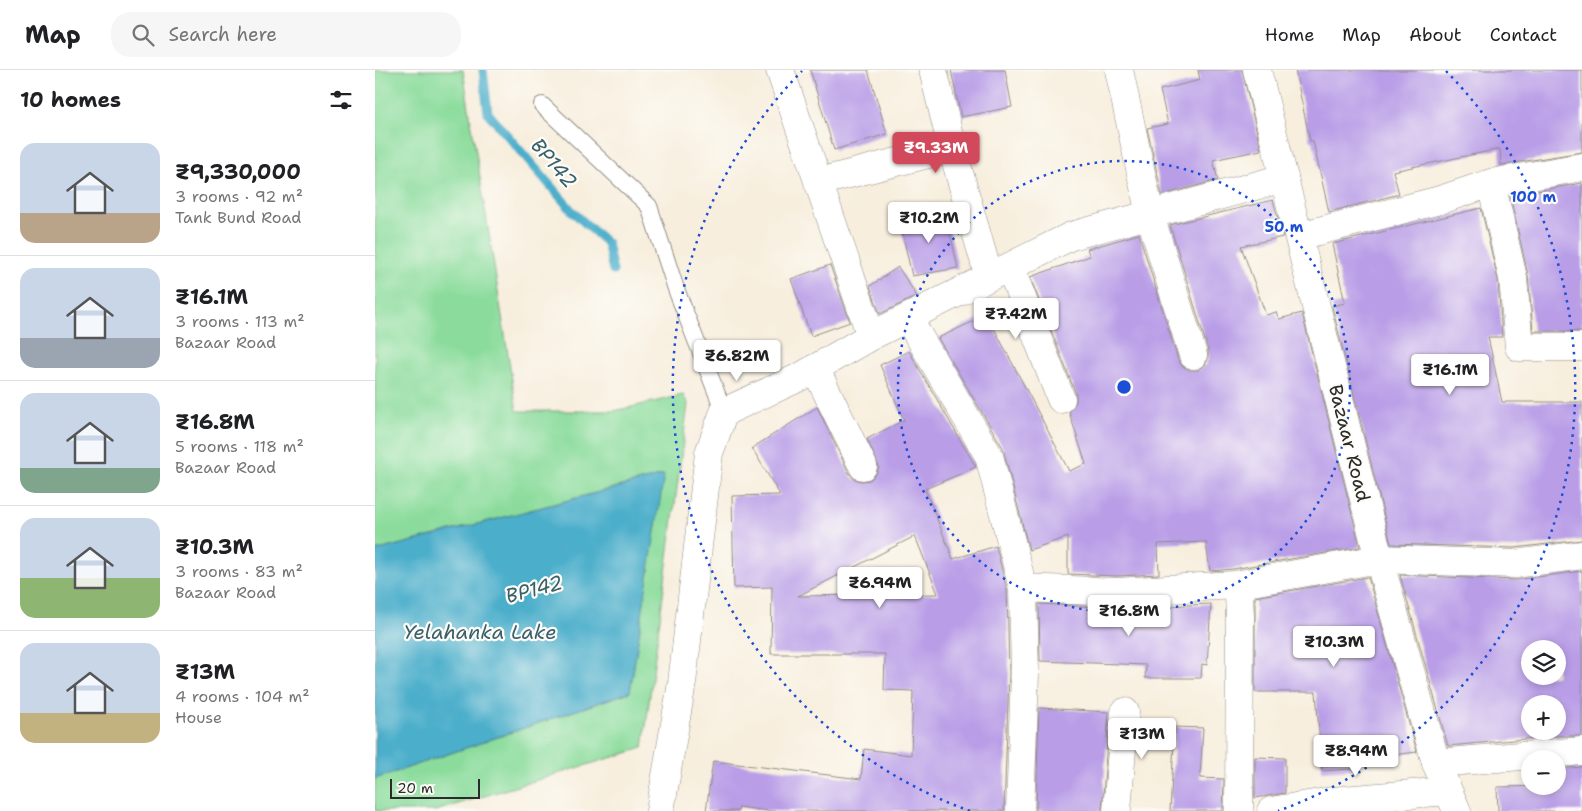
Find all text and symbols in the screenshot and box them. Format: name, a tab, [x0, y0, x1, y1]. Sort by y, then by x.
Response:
search box	[111, 12, 461, 57]
text: Map	[25, 19, 81, 51]
icon: search	[129, 21, 157, 49]
text: Search here	[169, 22, 277, 47]
text: Home	[1265, 23, 1314, 47]
text: Map	[1342, 23, 1381, 47]
text: About	[1409, 23, 1462, 47]
text: Contact	[1490, 23, 1557, 47]
text: 10 homes	[20, 86, 121, 114]
icon: filters	[327, 86, 355, 114]
pin: ₹9.33M	[895, 132, 977, 174]
water label: BP142	[525, 133, 583, 193]
text: ₹9.33M	[904, 137, 969, 158]
text: ₹9,330,000	[175, 158, 301, 186]
icon: home	[60, 163, 120, 223]
text: 3 rooms · 92 m²	[175, 186, 303, 207]
text: 100 m	[1510, 187, 1556, 207]
pin: ₹10.2M	[888, 202, 970, 244]
text: Tank Bund Road	[175, 207, 301, 228]
text: ₹10.2M	[899, 207, 959, 228]
text: 50 m	[1265, 217, 1304, 237]
text: ₹16.1M	[175, 283, 248, 311]
icon: home	[60, 288, 120, 348]
pin: ₹7.42M	[975, 298, 1057, 340]
text: ₹7.42M	[985, 303, 1047, 324]
text: 3 rooms · 113 m²	[175, 311, 305, 332]
text: Bazaar Road	[175, 332, 276, 353]
pin: ₹6.82M	[696, 340, 778, 382]
text: ₹6.82M	[705, 345, 769, 366]
pin: ₹16.1M	[1409, 354, 1491, 396]
text: ₹16.1M	[1422, 359, 1478, 380]
centre of rings	[1115, 378, 1133, 396]
street label: Bazaar Road	[1323, 382, 1376, 504]
text: ₹16.8M	[175, 408, 255, 436]
icon: home	[60, 413, 120, 473]
text: 5 rooms · 118 m²	[175, 436, 304, 457]
text: Bazaar Road	[175, 457, 276, 478]
text: ₹10.3M	[175, 533, 254, 561]
icon: home	[60, 538, 120, 598]
text: 3 rooms · 83 m²	[175, 561, 303, 582]
pin: ₹6.94M	[839, 566, 921, 609]
water label: BP142	[503, 569, 565, 609]
text: ₹6.94M	[848, 572, 912, 593]
text: Bazaar Road	[175, 582, 276, 603]
pin: ₹16.8M	[1088, 594, 1170, 637]
text: ₹16.8M	[1099, 600, 1159, 621]
water label: Yelahanka Lake	[404, 619, 556, 645]
pin: ₹10.3M	[1293, 626, 1375, 668]
text: ₹10.3M	[1304, 631, 1364, 652]
map controls	[1521, 640, 1566, 795]
button: layers	[1521, 640, 1566, 685]
text: ₹13M	[175, 658, 235, 686]
icon: home	[60, 663, 120, 723]
text: 4 rooms · 104 m²	[175, 686, 310, 707]
button: +	[1521, 695, 1566, 740]
text: House	[175, 707, 222, 728]
pin: ₹13M	[1112, 718, 1172, 760]
text: ₹13M	[1119, 723, 1165, 744]
pin: ₹8.94M	[1315, 734, 1397, 777]
text: ₹8.94M	[1324, 740, 1388, 761]
button: −	[1521, 750, 1566, 795]
scale bar	[390, 776, 480, 799]
text: 20 m	[397, 779, 433, 797]

